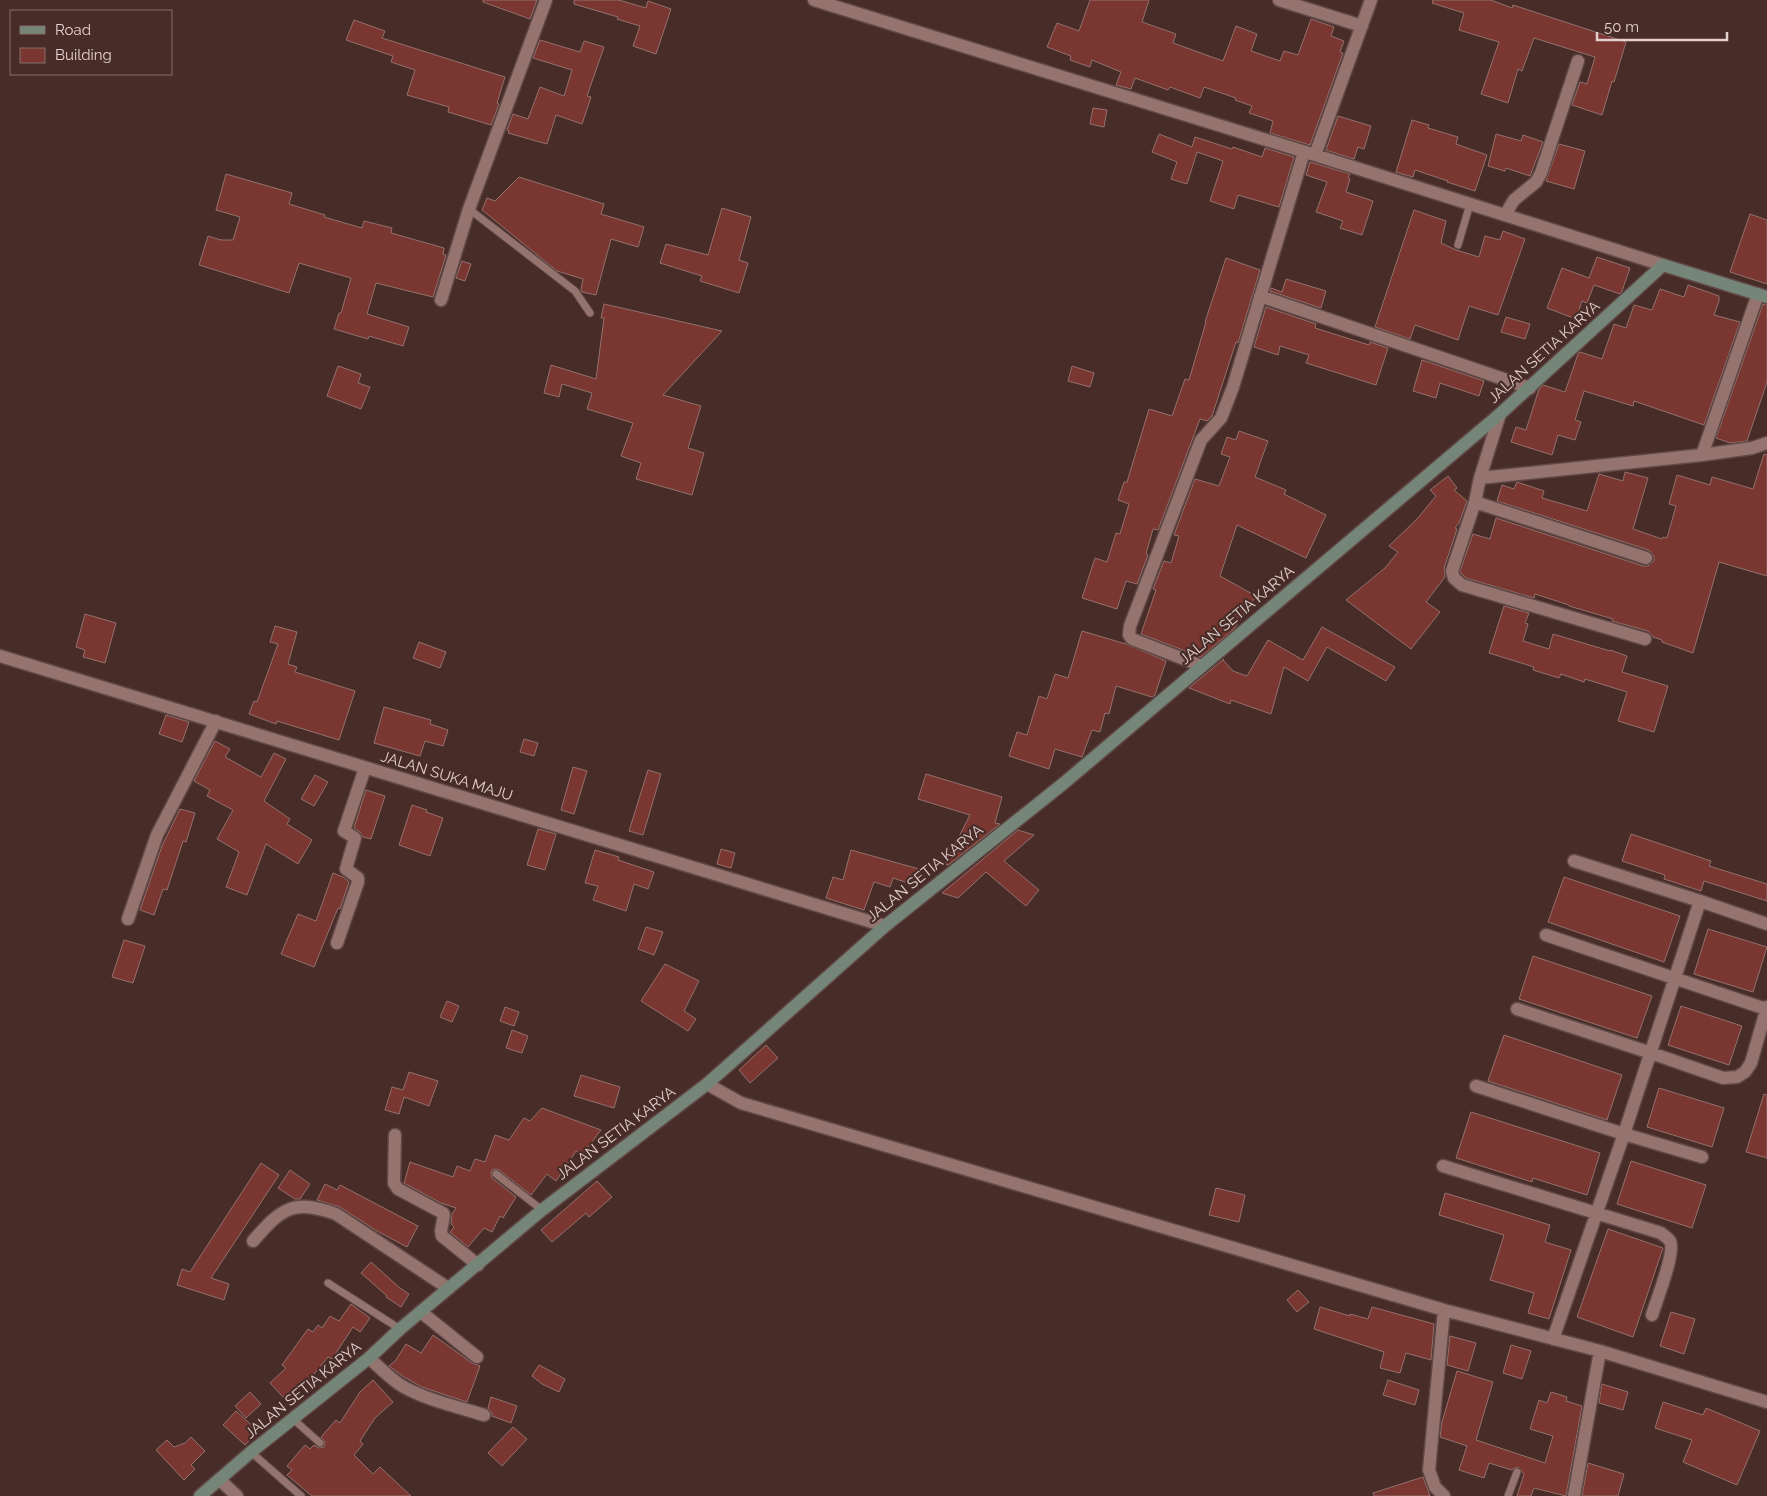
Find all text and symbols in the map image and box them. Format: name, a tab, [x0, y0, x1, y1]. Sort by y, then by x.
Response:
legend	[10, 10, 172, 75]
scale bar	[1597, 10, 1727, 42]
text: 50 m	[1604, 18, 1639, 36]
text: Road	[55, 21, 91, 39]
text: Building	[55, 46, 112, 64]
street label: JALAN SETIA KARYA	[1485, 297, 1603, 407]
street label: JALAN SETIA KARYA	[1176, 562, 1298, 668]
street label: JALAN SUKA MAJU	[379, 747, 515, 805]
street label: JALAN SETIA KARYA	[863, 821, 987, 925]
street label: JALAN SETIA KARYA	[553, 1083, 679, 1183]
street label: JALAN SETIA KARYA	[241, 1338, 365, 1442]

